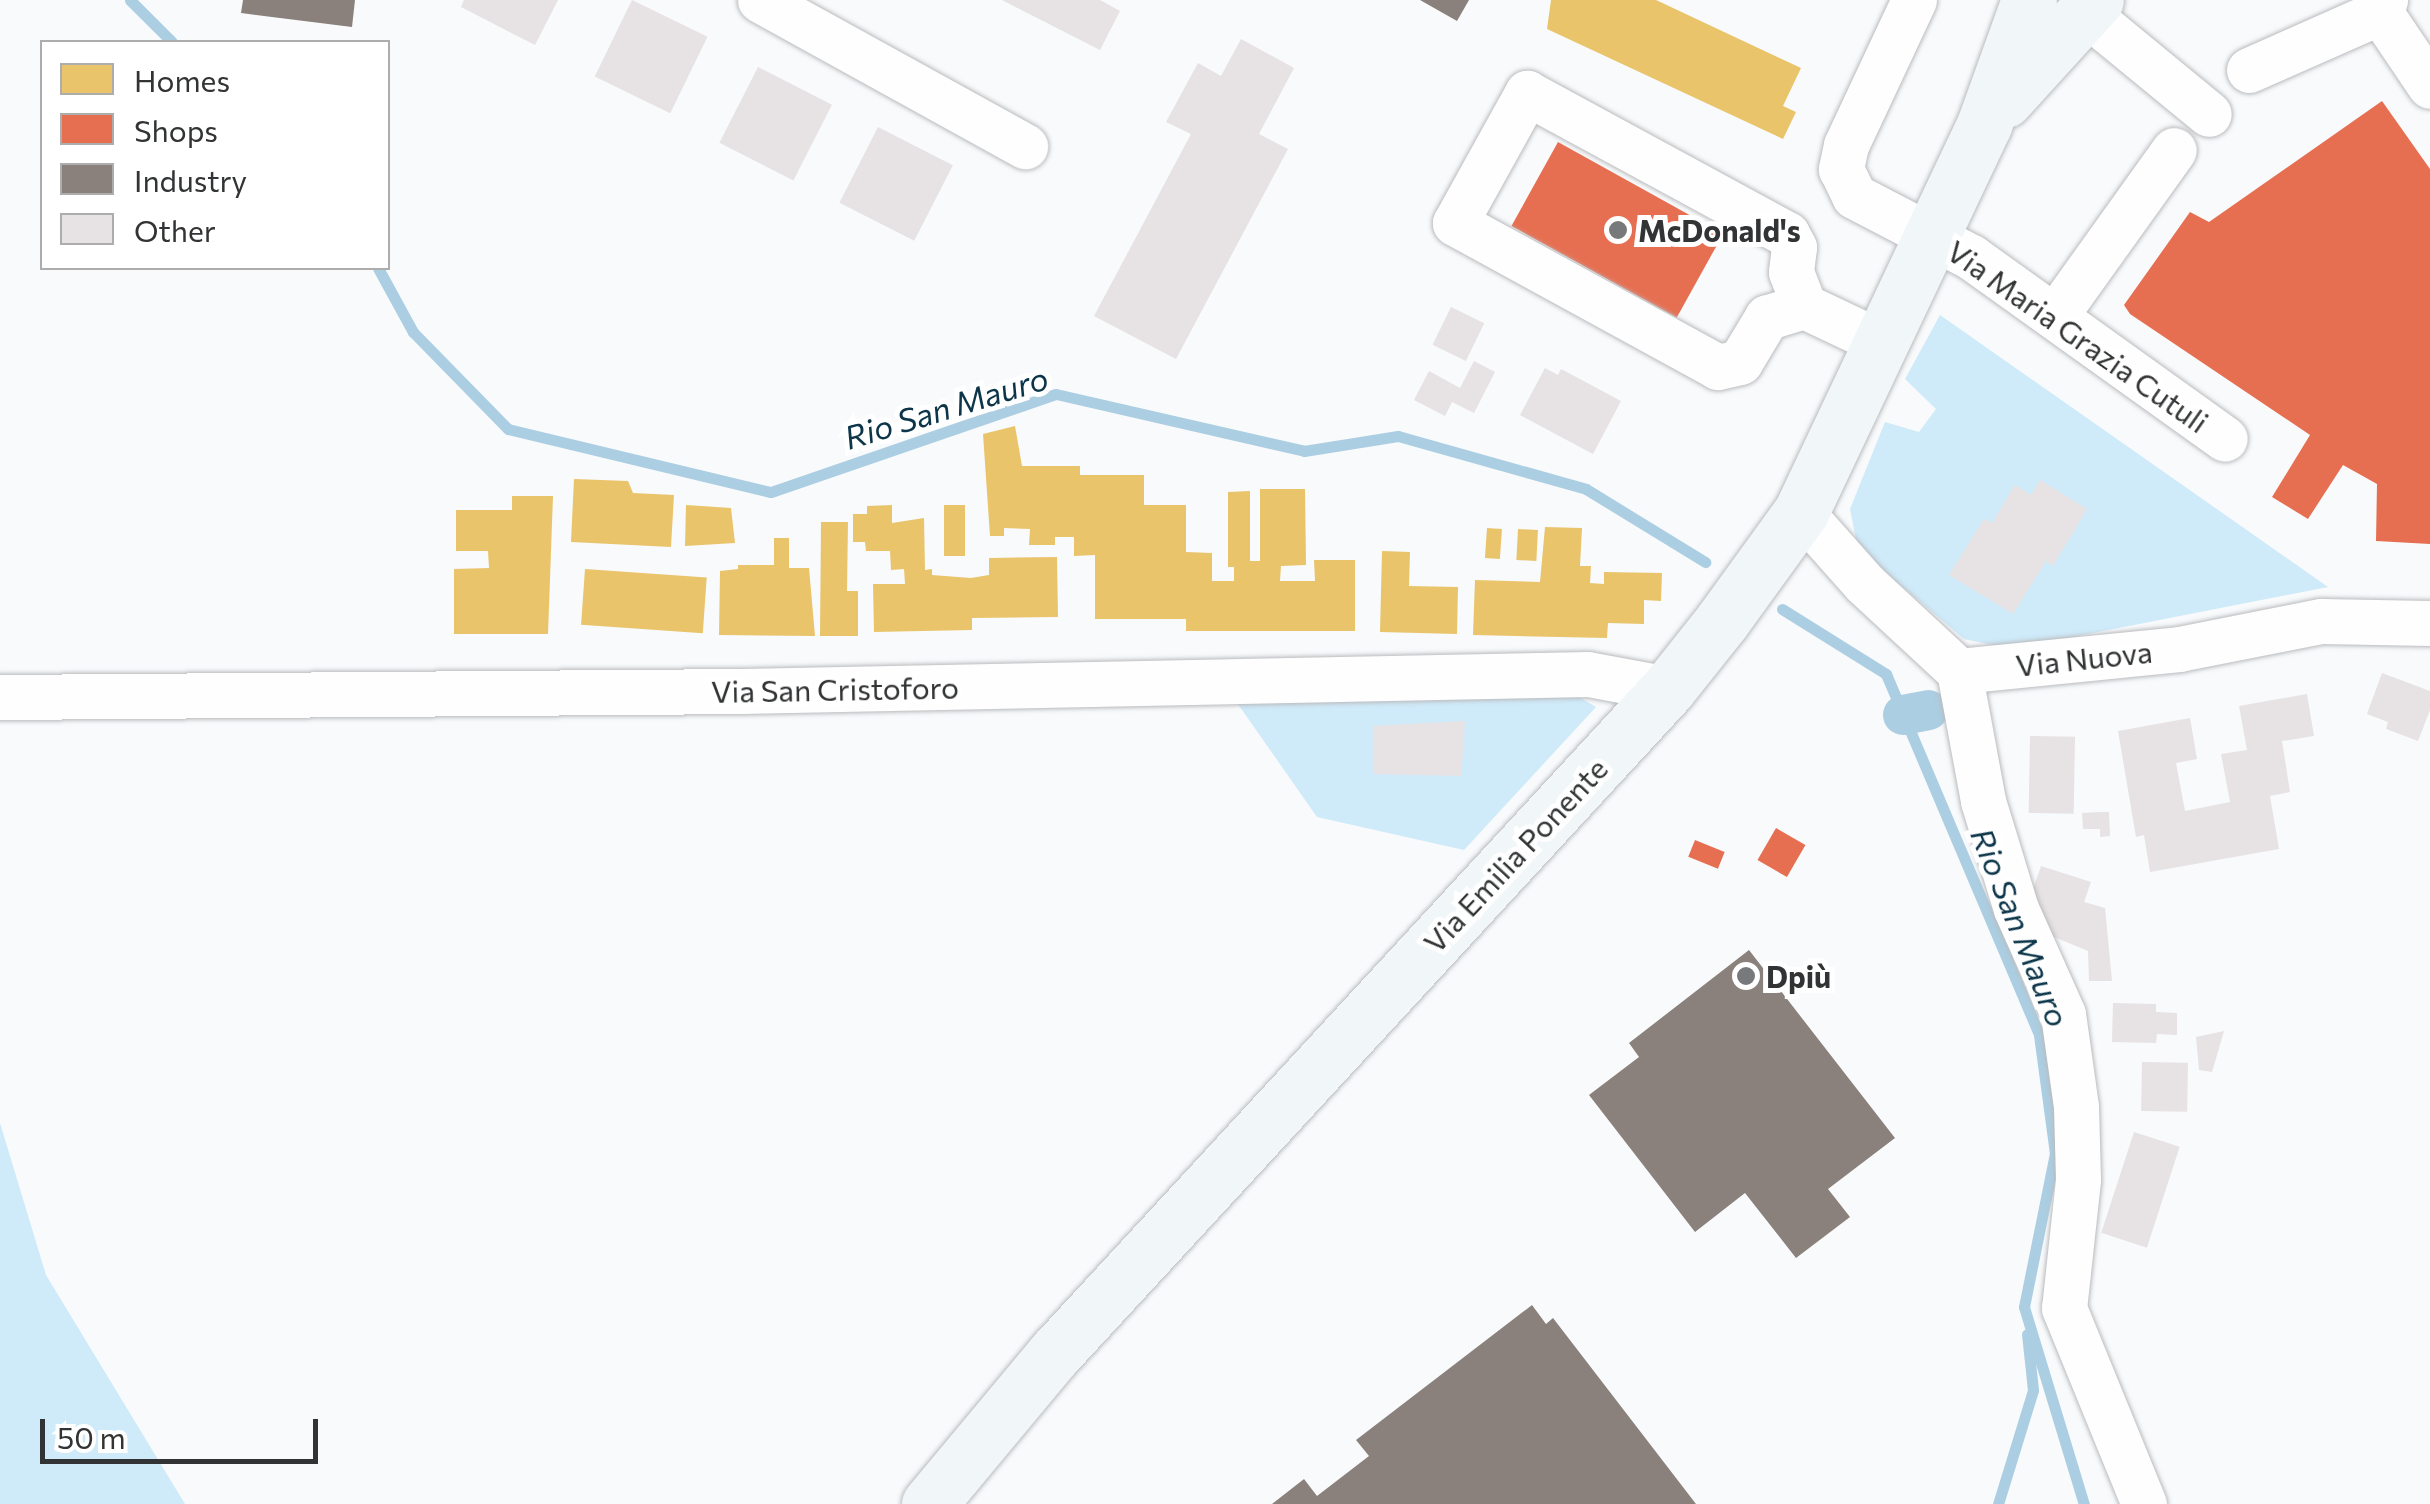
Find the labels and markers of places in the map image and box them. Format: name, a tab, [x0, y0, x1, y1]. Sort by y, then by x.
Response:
place label: McDonald's	[1638, 212, 1801, 248]
marker: McDonald's	[1607, 219, 1629, 241]
place label: Dpiù	[1766, 958, 1831, 994]
marker: Dpiù	[1735, 965, 1757, 987]

